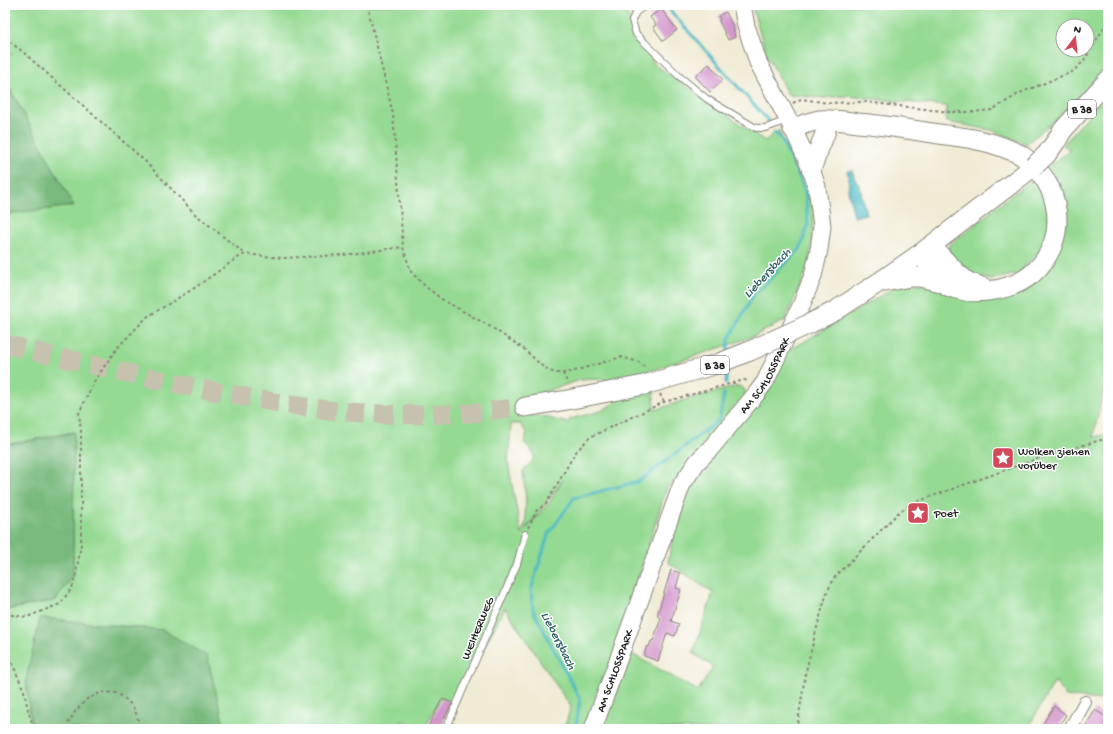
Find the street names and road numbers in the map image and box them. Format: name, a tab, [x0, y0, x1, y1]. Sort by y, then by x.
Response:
road number: B 38	[1068, 100, 1096, 118]
street label: AM SCHLOSSPARK	[738, 334, 795, 417]
road number: B 38	[701, 356, 729, 374]
street label: WEIHERWEG	[459, 595, 498, 662]
street label: AM SCHLOSSPARK	[595, 627, 638, 715]

